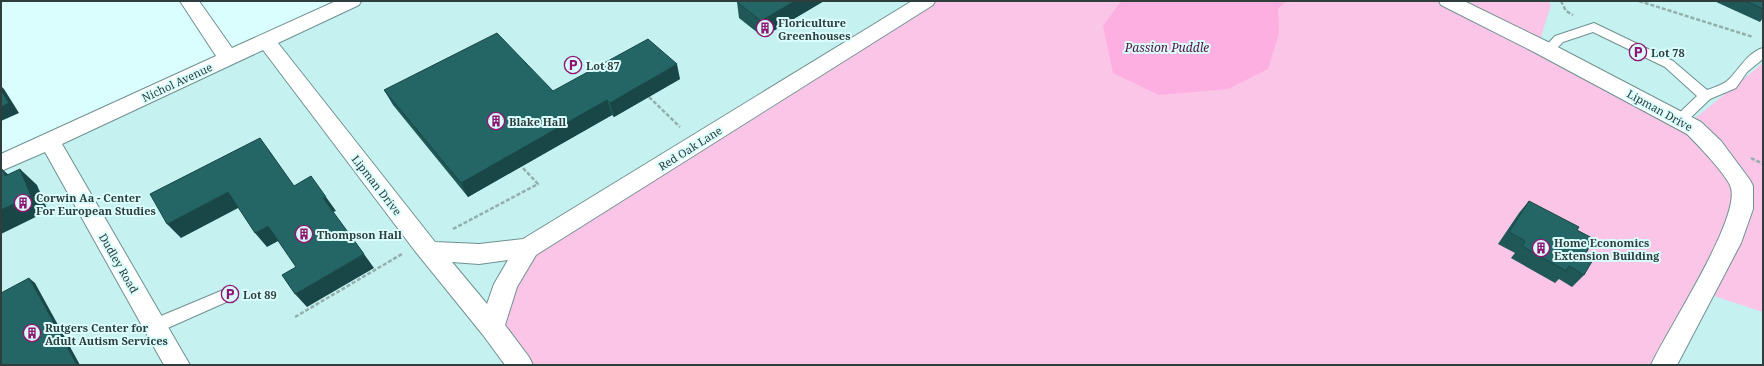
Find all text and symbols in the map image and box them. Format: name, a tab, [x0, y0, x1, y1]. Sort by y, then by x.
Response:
place label: Floriculture Greenhouses	[778, 15, 850, 43]
building icon: Floriculture Greenhouses	[755, 18, 775, 38]
water label: Passion Puddle	[1124, 39, 1209, 56]
parking icon: Lot 78	[1628, 42, 1648, 62]
place label: Lot 78	[1651, 45, 1685, 60]
parking icon: Lot 87	[563, 55, 583, 75]
place label: Lot 87	[586, 58, 620, 73]
street label: Nichol Avenue	[139, 59, 215, 105]
street label: Lipman Drive	[1625, 86, 1695, 134]
building icon: Blake Hall	[486, 111, 506, 131]
place label: Blake Hall	[509, 114, 566, 129]
street label: Red Oak Lane	[655, 122, 725, 174]
street label: Lipman Drive	[349, 152, 405, 218]
place label: Corwin Aa - Center For European Studies	[36, 190, 156, 218]
building icon: Corwin Aa - Center For European Studies	[13, 193, 33, 213]
building icon: Thompson Hall	[294, 224, 314, 244]
place label: Thompson Hall	[317, 227, 402, 242]
street label: Dudley Road	[96, 230, 142, 296]
place label: Home Economics Extension Building	[1554, 235, 1660, 263]
building icon: Home Economics Extension Building	[1531, 238, 1551, 258]
parking icon: Lot 89	[220, 284, 240, 304]
place label: Lot 89	[243, 287, 277, 302]
place label: Rutgers Center for Adult Autism Services	[45, 320, 168, 348]
building icon: Rutgers Center for Adult Autism Services	[22, 323, 42, 343]

